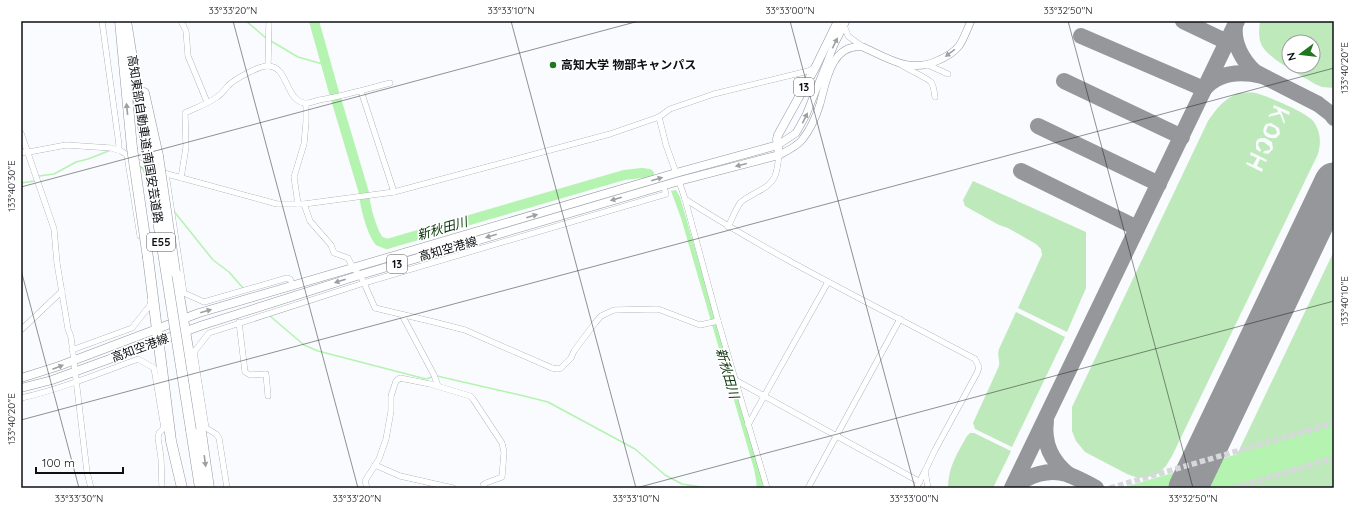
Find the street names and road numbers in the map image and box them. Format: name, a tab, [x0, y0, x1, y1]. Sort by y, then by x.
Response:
street label: 高知東部自動車道;南国安芸道路	[125, 54, 166, 224]
road number: 13	[794, 78, 814, 96]
road number: E55	[147, 233, 175, 251]
street label: 高知空港線	[417, 233, 479, 264]
road number: 13	[387, 255, 407, 273]
street label: 高知空港線	[109, 330, 171, 365]

